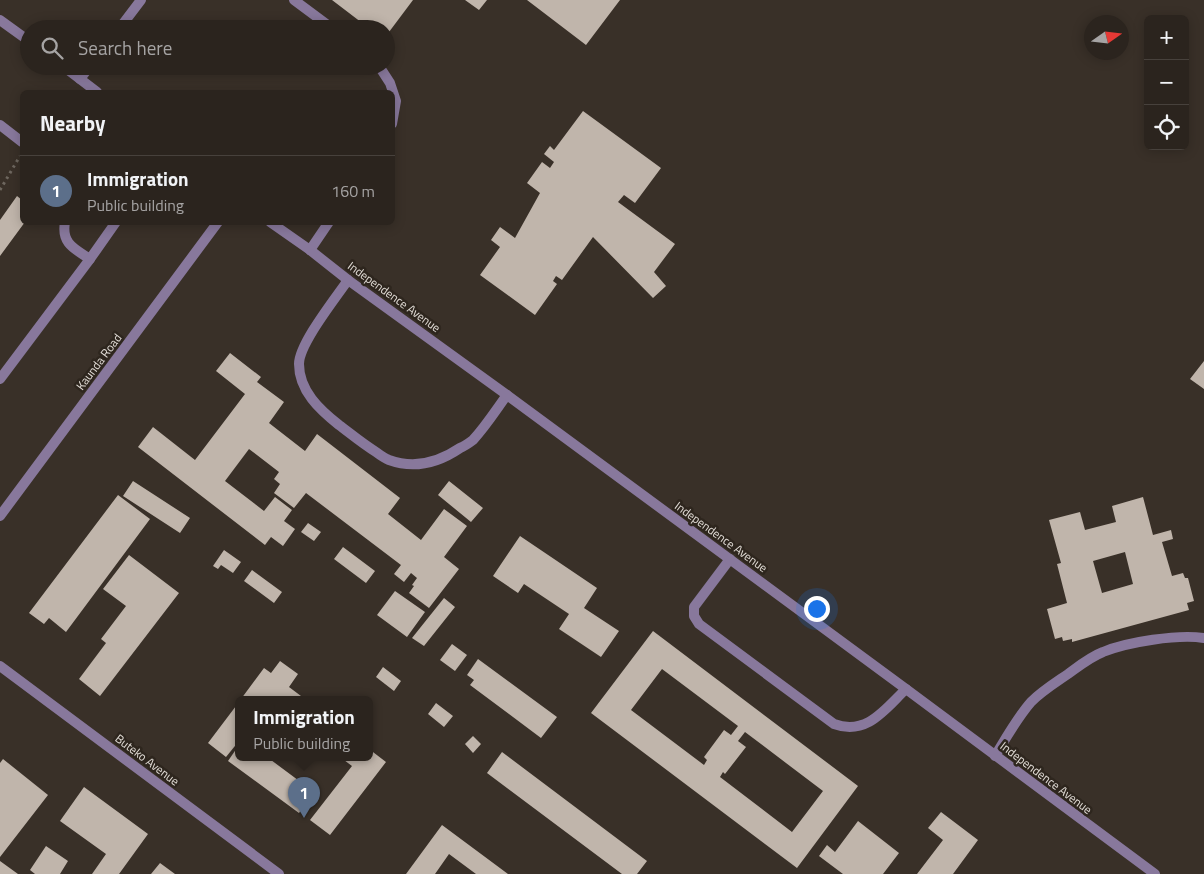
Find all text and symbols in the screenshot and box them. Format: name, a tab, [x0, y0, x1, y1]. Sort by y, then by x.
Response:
north arrow	[1084, 15, 1129, 60]
map controls	[1144, 15, 1189, 150]
button: +	[1144, 15, 1189, 60]
search box	[20, 20, 395, 75]
text: Search here	[78, 33, 172, 62]
icon: search	[38, 34, 66, 62]
button: −	[1144, 60, 1189, 105]
button: locate	[1144, 105, 1189, 150]
text: Nearby	[40, 107, 105, 139]
text: Immigration	[87, 164, 189, 193]
text: 1	[52, 179, 60, 203]
text: 160 m	[331, 179, 375, 203]
text: Public building	[87, 193, 184, 217]
street label: Independence Avenue	[344, 256, 445, 337]
street label: Kaunda Road	[71, 329, 126, 394]
street label: Independence Avenue	[671, 496, 772, 577]
your location	[804, 596, 830, 622]
popup	[235, 696, 373, 761]
text: Immigration	[253, 702, 355, 731]
street label: Buteko Avenue	[111, 729, 183, 790]
text: Public building	[253, 731, 350, 755]
street label: Independence Avenue	[996, 737, 1096, 819]
pin: 1	[288, 777, 320, 818]

